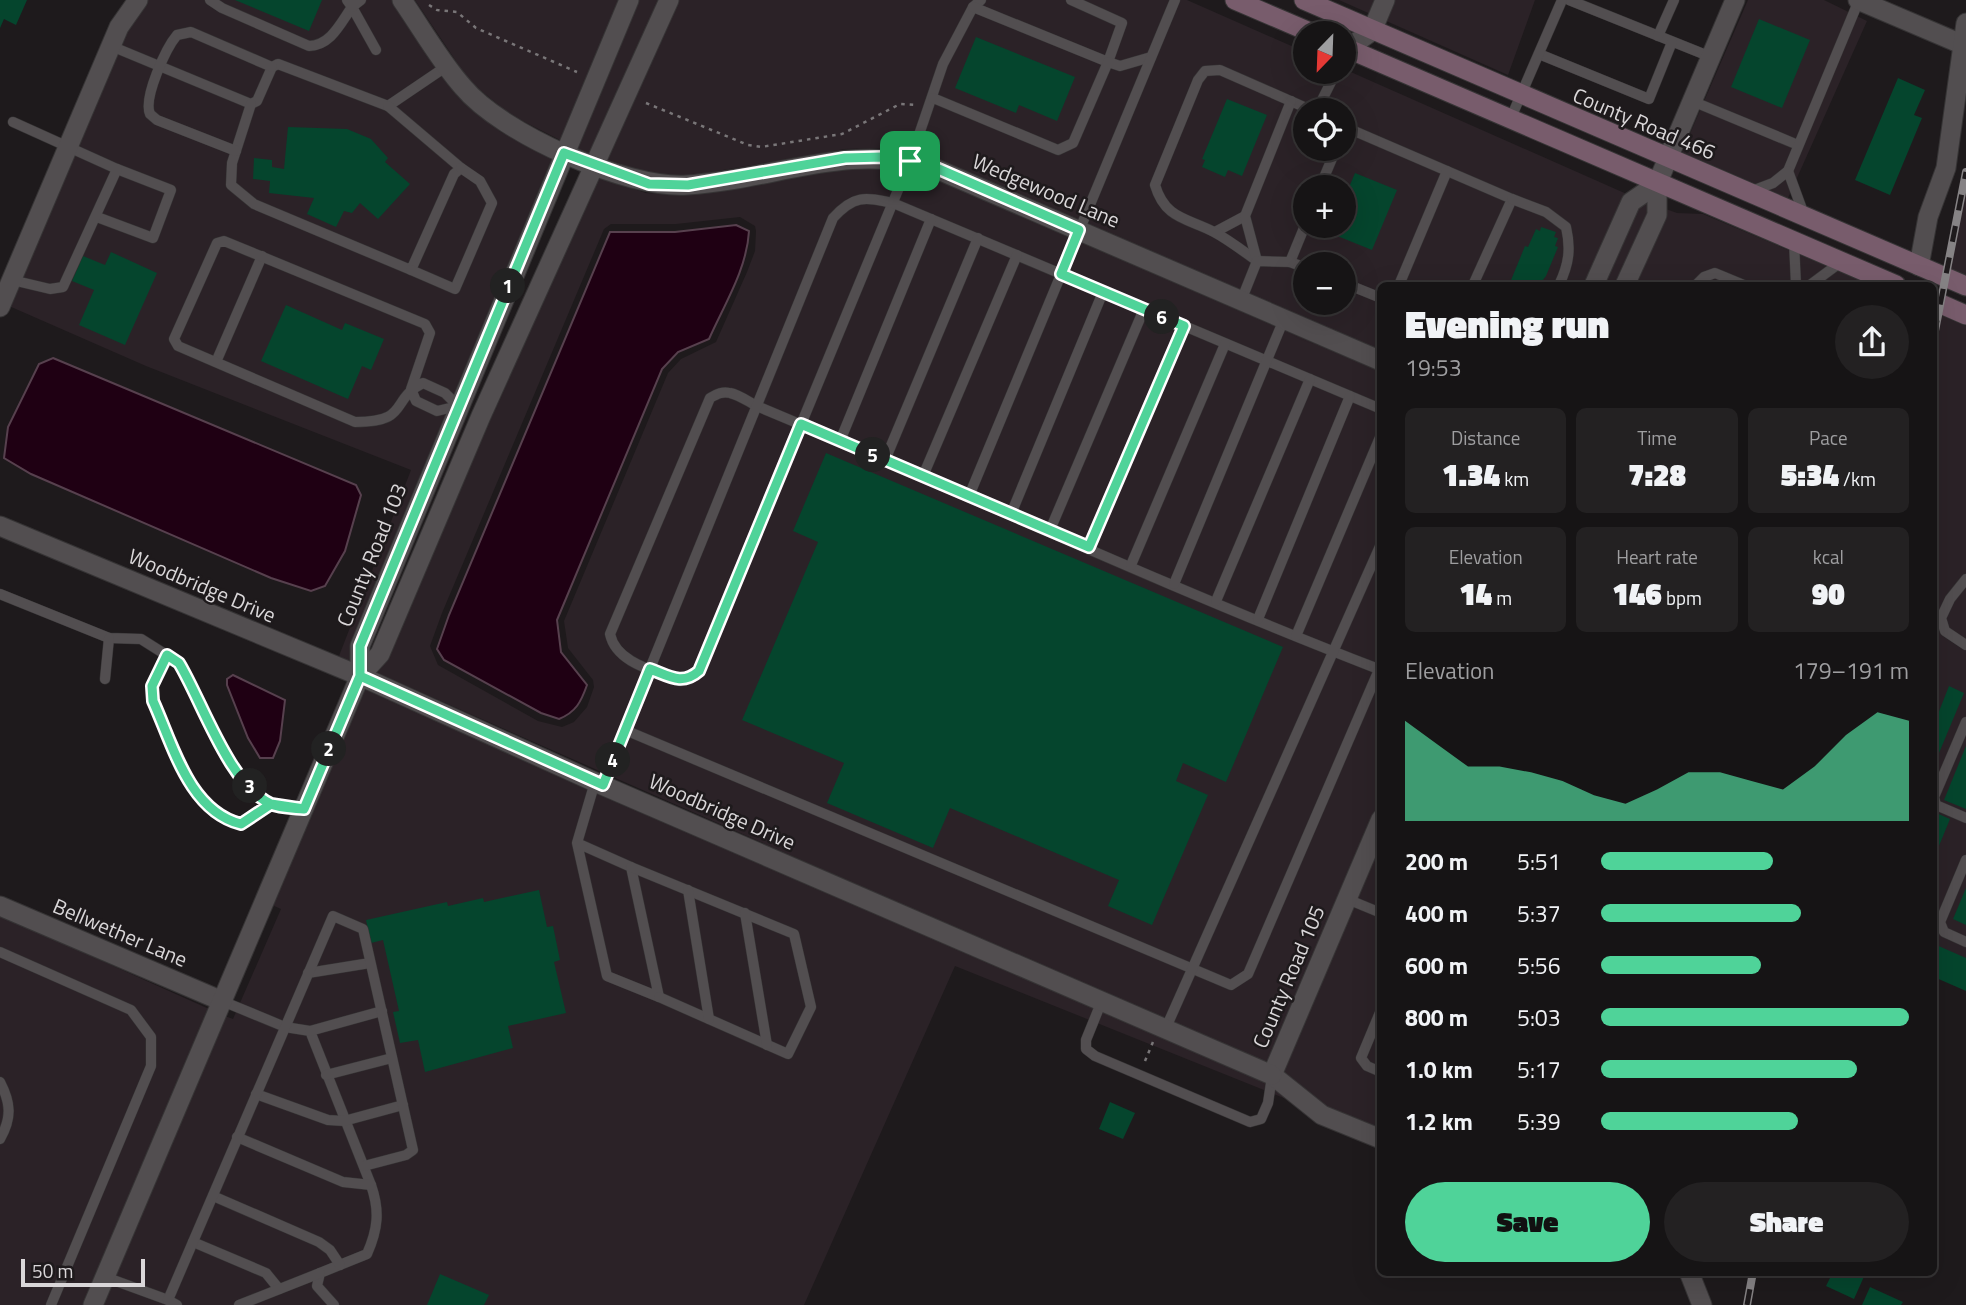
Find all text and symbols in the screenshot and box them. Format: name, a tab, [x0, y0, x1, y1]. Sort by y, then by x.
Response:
north arrow	[1293, 21, 1356, 84]
map controls	[1293, 21, 1356, 315]
street label: County Road 466	[1568, 79, 1721, 168]
button: locate	[1293, 98, 1356, 161]
pin	[880, 131, 940, 191]
icon: arrive	[891, 142, 929, 180]
street label: Wedgewood Lane	[968, 145, 1125, 236]
button: +	[1293, 175, 1356, 238]
button: −	[1293, 252, 1356, 315]
pin: 1	[490, 268, 526, 304]
text: 1	[502, 271, 513, 300]
text: Evening run	[1405, 295, 1609, 353]
pin: 6	[1144, 300, 1180, 334]
text: 6	[1156, 302, 1167, 331]
button: share	[1835, 305, 1909, 379]
text: 19:53	[1405, 350, 1462, 385]
text: Distance	[1451, 423, 1520, 452]
text: Time	[1637, 423, 1677, 452]
text: Pace	[1809, 423, 1848, 452]
pin: 5	[856, 438, 890, 472]
text: 5	[867, 440, 878, 469]
text: 1.34	[1442, 452, 1500, 498]
text: 7:28	[1628, 452, 1686, 498]
text: 5:34	[1781, 452, 1839, 498]
text: km	[1500, 464, 1529, 493]
text: /km	[1839, 464, 1876, 493]
street label: County Road 103	[328, 478, 414, 631]
street label: Woodbridge Drive	[124, 540, 281, 631]
text: Elevation	[1449, 542, 1523, 571]
text: Heart rate	[1616, 542, 1698, 571]
text: kcal	[1813, 542, 1844, 571]
text: 14	[1459, 571, 1492, 617]
text: 146	[1612, 571, 1662, 617]
text: 90	[1812, 571, 1845, 617]
text: m	[1492, 583, 1512, 612]
text: bpm	[1662, 583, 1702, 612]
text: Elevation	[1405, 653, 1494, 688]
text: 179–191 m	[1793, 653, 1909, 688]
pin: 2	[312, 732, 346, 766]
text: 2	[323, 734, 334, 763]
pin: 4	[596, 742, 630, 778]
text: 4	[607, 745, 618, 774]
street label: Woodbridge Drive	[644, 764, 801, 858]
pin: 3	[232, 768, 268, 804]
text: 3	[244, 771, 255, 800]
text: 200 m	[1405, 844, 1468, 879]
text: 5:51	[1517, 844, 1561, 879]
street label: Bellwether Lane	[48, 889, 193, 975]
text: 400 m	[1405, 896, 1468, 931]
text: 5:37	[1517, 896, 1561, 931]
street label: County Road 105	[1244, 900, 1333, 1053]
text: 600 m	[1405, 948, 1468, 983]
text: 5:56	[1517, 948, 1561, 983]
text: 800 m	[1405, 1000, 1468, 1035]
text: 5:03	[1517, 1000, 1561, 1035]
text: 1.0 km	[1405, 1052, 1473, 1087]
text: 5:17	[1517, 1052, 1561, 1087]
text: 1.2 km	[1405, 1104, 1473, 1139]
text: 5:39	[1517, 1104, 1561, 1139]
button: Save	[1405, 1182, 1650, 1262]
button: Share	[1664, 1182, 1909, 1262]
scale bar	[21, 1256, 145, 1288]
text: 50 m	[32, 1256, 73, 1285]

